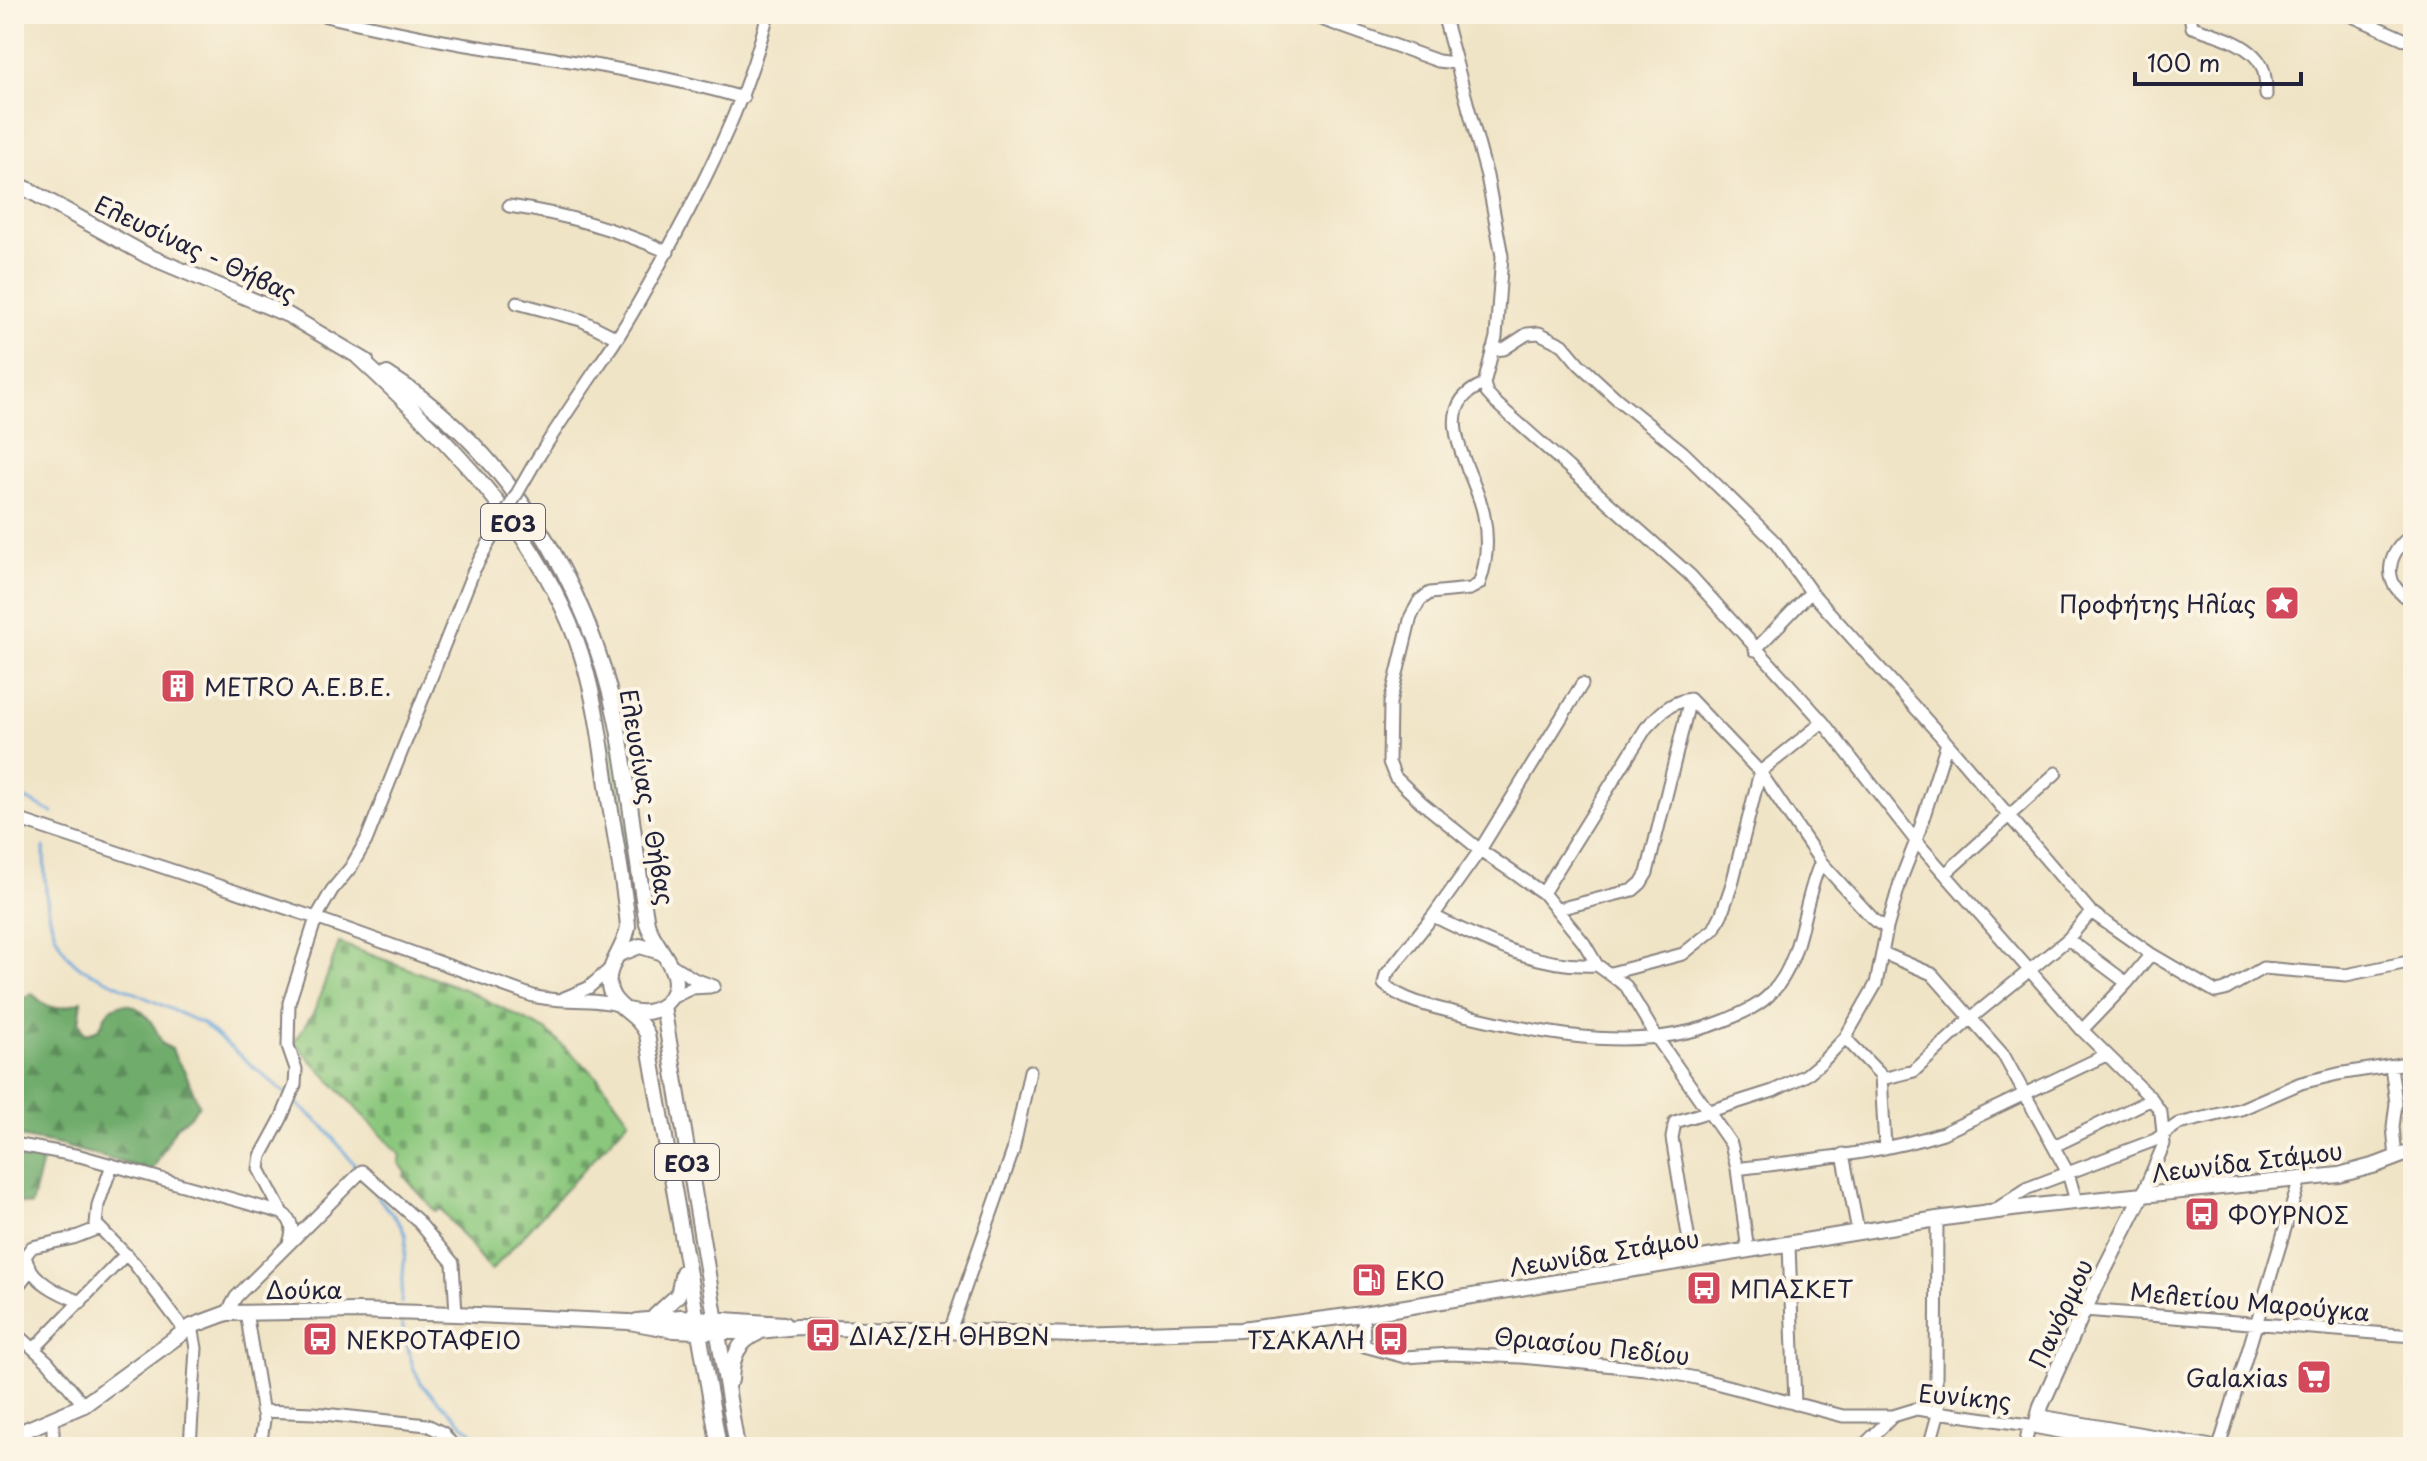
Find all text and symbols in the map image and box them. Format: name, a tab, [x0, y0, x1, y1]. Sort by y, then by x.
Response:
scale bar	[2135, 36, 2301, 86]
text: 100 m	[2147, 44, 2220, 80]
street label: Ελευσίνας - Θήβας	[89, 185, 303, 311]
road number: ΕΟ3	[481, 504, 545, 540]
place icon: Προφήτης Ηλίας	[2263, 584, 2301, 622]
place label: Προφήτης Ηλίας	[2059, 585, 2256, 621]
building icon: METRO Α.Ε.Β.Ε.	[159, 667, 197, 705]
place label: METRO Α.Ε.Β.Ε.	[204, 668, 391, 704]
street label: Ελευσίνας - Θήβας	[611, 686, 685, 908]
street label: Λεωνίδα Στάμου	[2149, 1131, 2345, 1191]
road number: ΕΟ3	[655, 1144, 719, 1180]
bus stop icon: ΦΟΥΡΝΟΣ	[2183, 1195, 2221, 1233]
place label: ΦΟΥΡΝΟΣ	[2228, 1196, 2349, 1232]
street label: Λεωνίδα Στάμου	[1506, 1219, 1702, 1285]
street label: Πανόρμου	[2019, 1252, 2101, 1374]
fuel station icon: EKO	[1350, 1261, 1388, 1299]
place label: EKO	[1395, 1262, 1445, 1298]
bus stop icon: ΜΠΑΣΚΕΤ	[1685, 1269, 1723, 1307]
place label: ΜΠΑΣΚΕΤ	[1730, 1270, 1853, 1306]
street label: Δούκα	[266, 1271, 342, 1307]
street label: Μελετίου Μαρούγκα	[2129, 1273, 2372, 1329]
bus stop icon: ΔΙΑΣ/ΣΗ ΘΗΒΩΝ	[804, 1316, 842, 1354]
place label: ΔΙΑΣ/ΣΗ ΘΗΒΩΝ	[849, 1317, 1049, 1353]
street label: Θριασίου Πεδίου	[1492, 1317, 1692, 1373]
bus stop icon: ΝΕΚΡΟΤΑΦΕΙΟ	[301, 1320, 339, 1358]
bus stop icon: ΤΣΑΚΑΛΗ	[1372, 1320, 1410, 1358]
place label: ΝΕΚΡΟΤΑΦΕΙΟ	[346, 1321, 521, 1357]
place label: ΤΣΑΚΑΛΗ	[1247, 1321, 1365, 1357]
supermarket icon: Galaxias	[2295, 1358, 2333, 1396]
place label: Galaxias	[2186, 1359, 2288, 1395]
street label: Ευνίκης	[1917, 1374, 2013, 1418]

